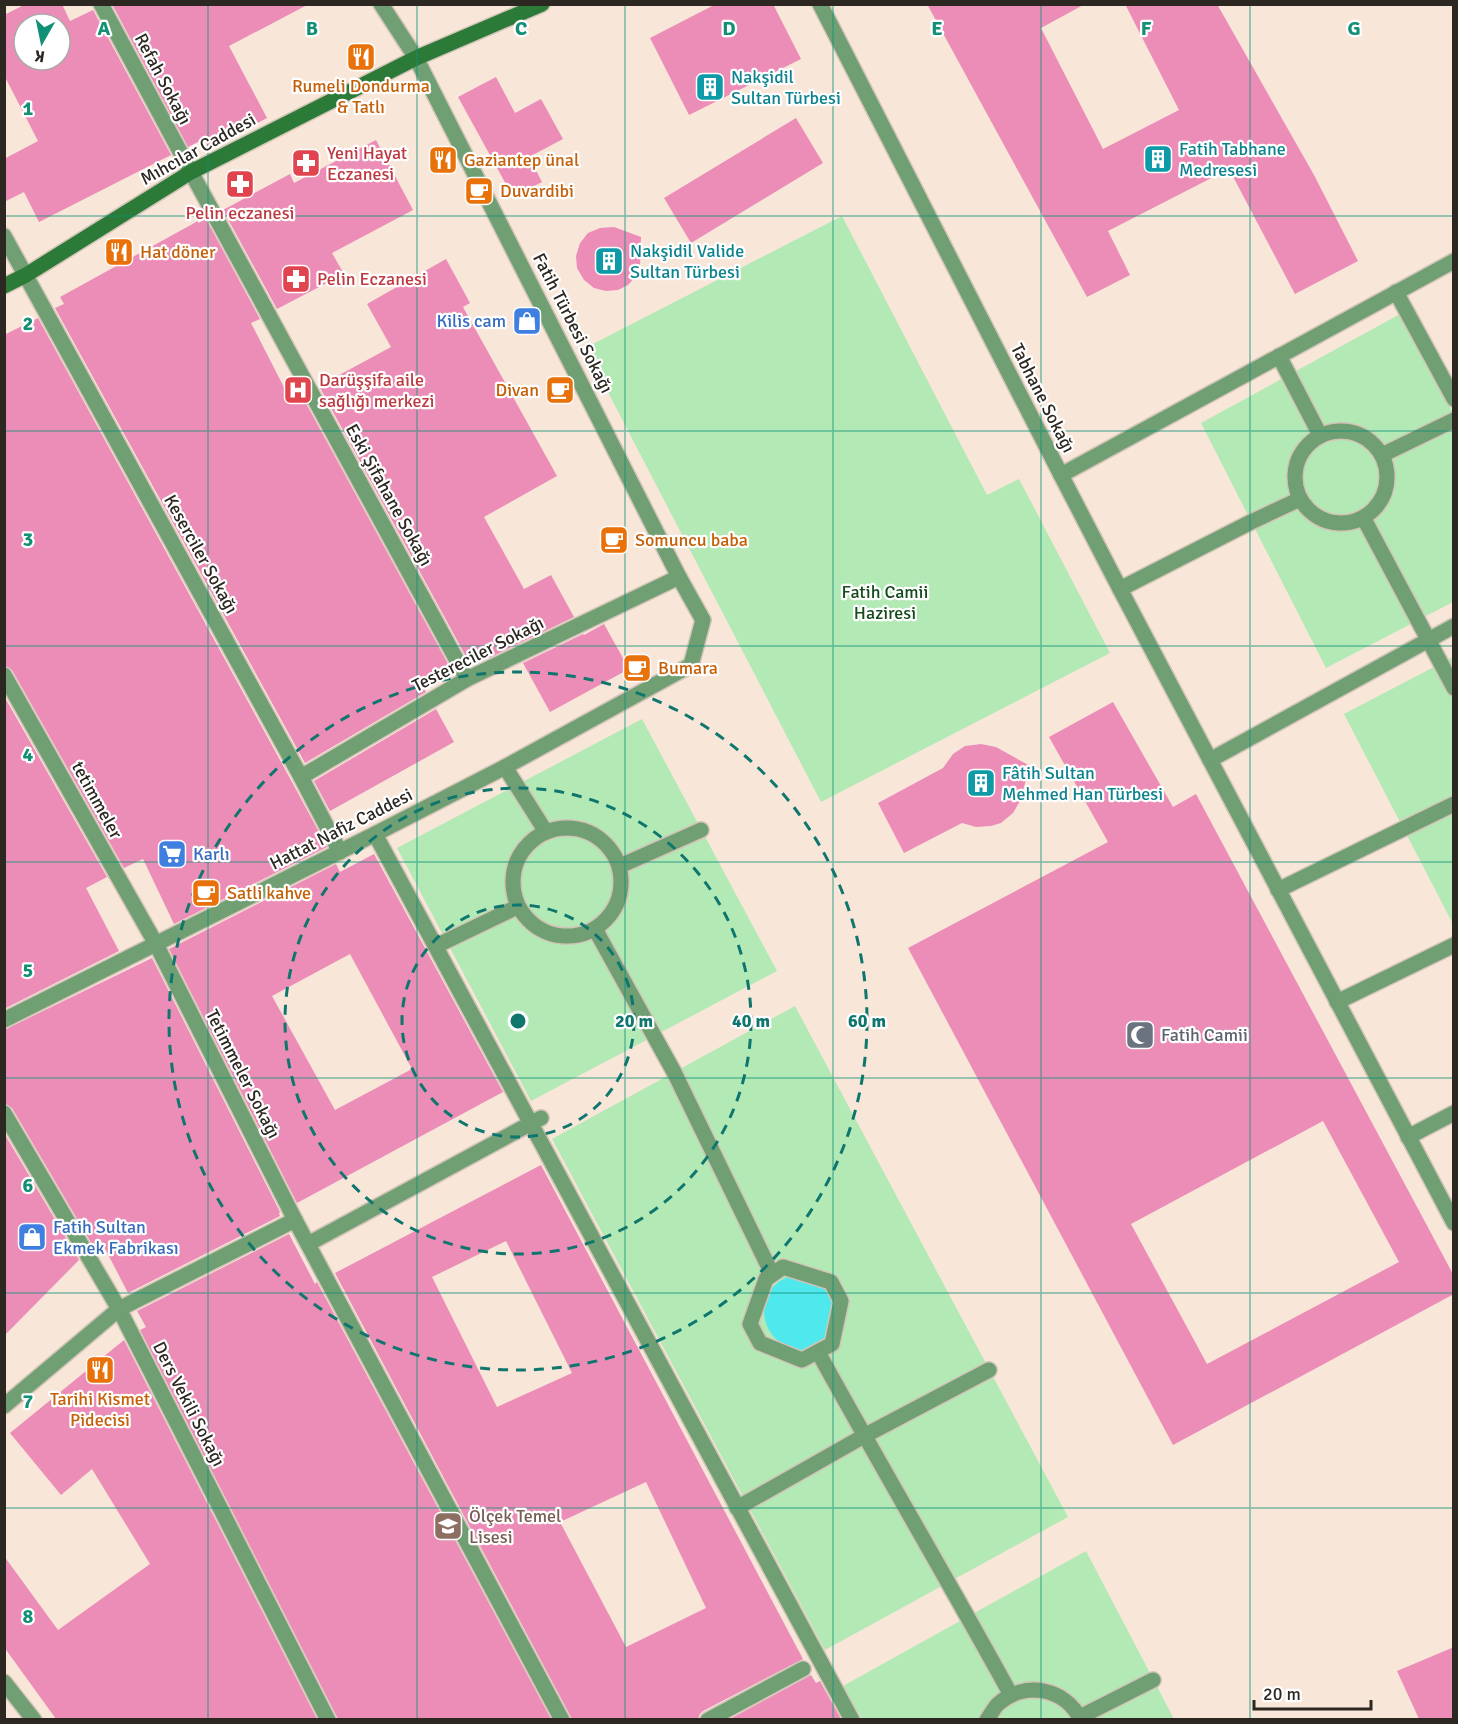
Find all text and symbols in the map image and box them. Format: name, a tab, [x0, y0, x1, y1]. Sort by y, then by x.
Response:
north arrow	[12, 12, 72, 72]
text: A	[98, 16, 111, 41]
text: B	[306, 16, 318, 41]
text: C	[515, 16, 527, 41]
text: D	[722, 16, 736, 41]
text: E	[931, 16, 943, 41]
text: F	[1141, 16, 1152, 41]
text: G	[1347, 16, 1361, 41]
street label: Refah Sokağı	[130, 30, 196, 128]
restaurant icon: Rumeli Dondurma & Tatlı	[345, 41, 377, 73]
text: K	[33, 45, 46, 66]
place label: Nakşidil Sultan Türbesi	[731, 66, 841, 109]
building icon: Nakşidil Sultan Türbesi	[694, 71, 726, 103]
place label: Rumeli Dondurma & Tatlı	[292, 75, 430, 118]
text: 1	[23, 96, 34, 121]
street label: Mıhcılar Caddesi	[136, 108, 260, 190]
place label: Fatih Tabhane Medresesi	[1179, 138, 1286, 181]
place label: Yeni Hayat Eczanesi	[327, 142, 407, 185]
building icon: Fatih Tabhane Medresesi	[1142, 143, 1174, 175]
restaurant icon: Gaziantep ünal	[427, 144, 459, 176]
pharmacy icon: Yeni Hayat Eczanesi	[290, 147, 322, 179]
place label: Gaziantep ünal	[464, 149, 579, 171]
pharmacy icon: Pelin eczanesi	[224, 168, 256, 200]
cafe icon: Duvardibi	[463, 175, 495, 207]
place label: Duvardibi	[500, 180, 574, 202]
place label: Pelin eczanesi	[186, 202, 294, 224]
restaurant icon: Hat döner	[103, 236, 135, 268]
place label: Nakşidil Valide Sultan Türbesi	[630, 240, 744, 283]
place label: Hat döner	[140, 241, 216, 263]
building icon: Nakşidil Valide Sultan Türbesi	[593, 245, 625, 277]
street label: Fatih Türbesi Sokağı	[528, 249, 618, 397]
pharmacy icon: Pelin Eczanesi	[280, 263, 312, 295]
place label: Pelin Eczanesi	[317, 268, 427, 290]
shop icon: Kilis cam	[511, 305, 543, 337]
place label: Kilis cam	[437, 310, 506, 332]
text: 2	[23, 311, 33, 336]
street label: Tabhane Sokağı	[1006, 340, 1080, 456]
place label: Darüşşifa aile sağlığı merkezi	[319, 369, 434, 412]
hospital icon: Darüşşifa aile sağlığı merkezi	[282, 374, 314, 406]
cafe icon: Divan	[544, 374, 576, 406]
place label: Divan	[496, 379, 539, 401]
street label: Eski Şifahane Sokağı	[341, 420, 437, 570]
street label: Keserciler Sokağı	[159, 491, 243, 617]
cafe icon: Somuncu baba	[598, 524, 630, 556]
text: 3	[23, 527, 33, 552]
place label: Somuncu baba	[635, 529, 748, 551]
park label: Fatih Camii Haziresi	[842, 581, 928, 624]
street label: Testereciler Sokağı	[409, 611, 547, 697]
cafe icon: Bumara	[621, 652, 653, 684]
place label: Bumara	[658, 657, 718, 679]
text: 4	[23, 742, 34, 767]
street label: tetimmeler	[67, 758, 127, 843]
place label: Fâtih Sultan Mehmed Han Türbesi	[1002, 762, 1163, 805]
building icon: Fâtih Sultan Mehmed Han Türbesi	[965, 767, 997, 799]
street label: Hattat Nafiz Caddesi	[266, 783, 416, 875]
supermarket icon: Karlı	[156, 838, 188, 870]
place label: Karlı	[193, 843, 230, 865]
cafe icon: Satli kahve	[190, 877, 222, 909]
place label: Satli kahve	[227, 882, 311, 904]
text: 5	[23, 958, 33, 983]
street label: Tetimmeler Sokağı	[201, 1006, 285, 1142]
text: 20 m	[615, 1010, 653, 1032]
text: 40 m	[732, 1010, 770, 1032]
text: 60 m	[848, 1010, 886, 1032]
centre of rings	[508, 1011, 528, 1031]
mosque icon: Fatih Camii	[1124, 1019, 1156, 1051]
place label: Fatih Camii	[1161, 1024, 1248, 1046]
text: 6	[23, 1173, 34, 1198]
place label: Fatih Sultan Ekmek Fabrikası	[53, 1216, 179, 1259]
shop icon: Fatih Sultan Ekmek Fabrikası	[16, 1221, 48, 1253]
street label: Ders Vekili Sokağı	[148, 1338, 230, 1470]
restaurant icon: Tarihi Kismet Pidecisi	[84, 1354, 116, 1386]
place label: Tarihi Kismet Pidecisi	[50, 1388, 150, 1431]
text: 7	[23, 1389, 34, 1414]
place label: Ölçek Temel Lisesi	[469, 1505, 561, 1548]
school or university icon: Ölçek Temel Lisesi	[432, 1510, 464, 1542]
text: 8	[23, 1604, 34, 1629]
scale bar	[1254, 1673, 1371, 1711]
text: 20 m	[1263, 1683, 1301, 1705]

